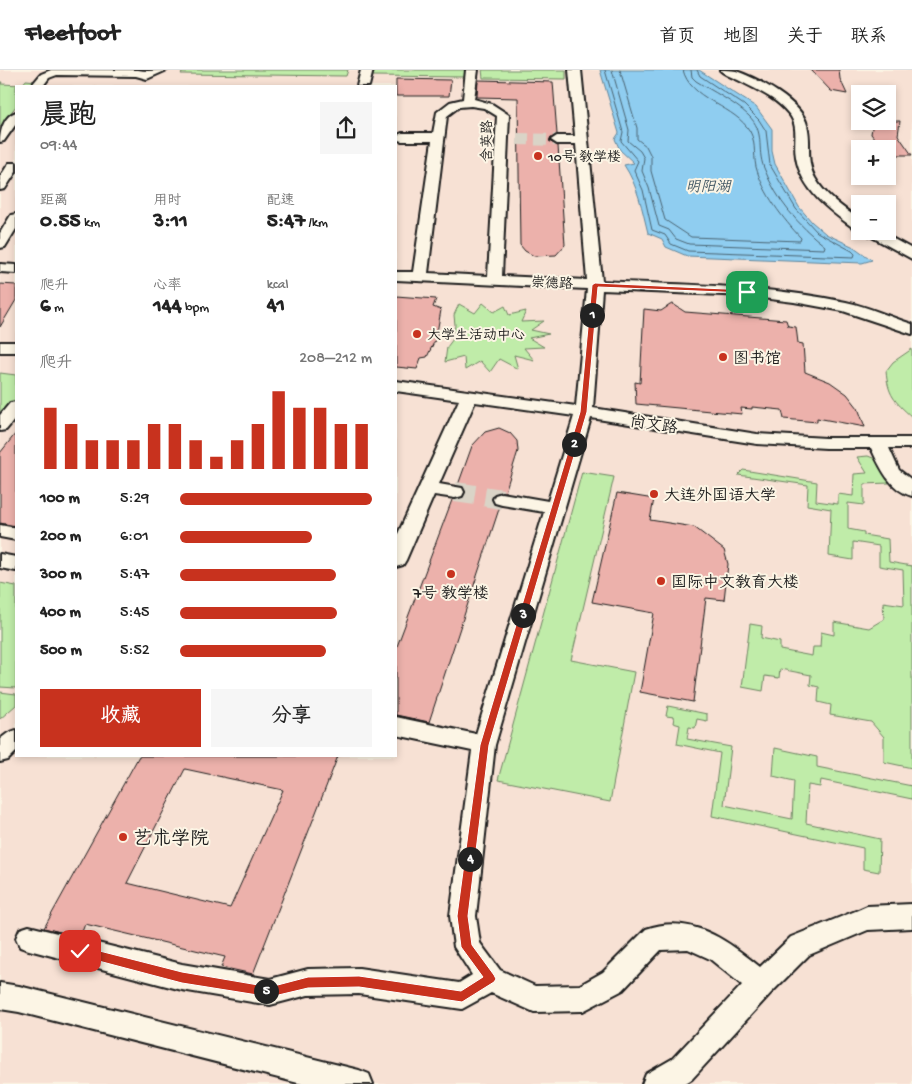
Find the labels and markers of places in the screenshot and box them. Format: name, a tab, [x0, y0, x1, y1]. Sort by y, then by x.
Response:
place label: 10号 教学楼	[547, 149, 621, 167]
marker: 10号 教学楼	[532, 150, 544, 162]
pin	[726, 271, 768, 313]
pin: 1	[580, 302, 604, 328]
place label: 大学生活动中心	[427, 327, 525, 345]
marker: 大学生活动中心	[411, 328, 423, 340]
place label: 图书馆	[733, 349, 781, 370]
marker: 图书馆	[717, 351, 729, 363]
pin: 2	[562, 432, 586, 456]
place label: 大连外国语大学	[664, 486, 776, 507]
marker: 大连外国语大学	[648, 488, 660, 500]
marker: 7号 教学楼	[445, 568, 457, 580]
place label: 国际中文教育大楼	[671, 573, 799, 594]
marker: 国际中文教育大楼	[655, 575, 667, 587]
place label: 7号 教学楼	[412, 585, 489, 605]
pin: 3	[510, 602, 536, 628]
place label: 艺术学院	[133, 828, 209, 852]
marker: 艺术学院	[117, 831, 129, 843]
pin: 4	[458, 846, 482, 872]
pin	[59, 930, 101, 972]
pin: 5	[254, 978, 278, 1004]

